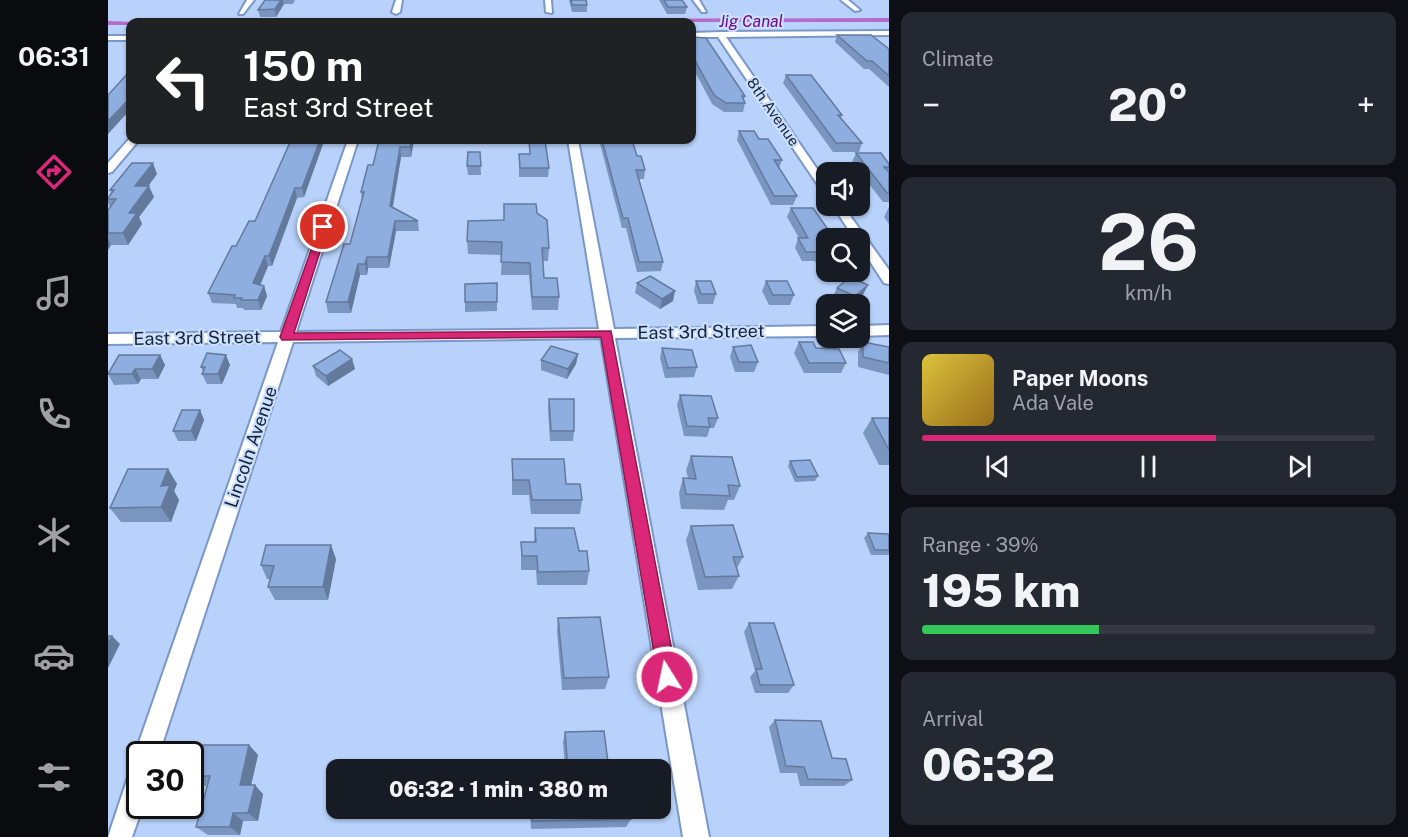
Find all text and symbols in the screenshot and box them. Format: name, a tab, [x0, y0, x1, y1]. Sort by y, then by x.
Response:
water label: Jig Canal	[719, 12, 783, 31]
text: 06:31	[18, 40, 90, 72]
text: 150 m	[243, 41, 363, 90]
icon: left	[144, 42, 222, 120]
text: Climate	[922, 47, 994, 71]
street label: 8th Avenue	[744, 74, 803, 149]
text: 20°	[1108, 78, 1189, 131]
text: −	[922, 86, 940, 124]
text: +	[1357, 86, 1375, 124]
text: East 3rd Street	[243, 91, 434, 123]
icon: directions	[33, 151, 75, 193]
map controls	[816, 162, 870, 348]
button: sound	[816, 162, 870, 216]
text: 26	[1098, 196, 1199, 288]
pin	[297, 201, 348, 252]
icon: arrive	[306, 210, 339, 243]
button: search	[816, 228, 870, 282]
icon: music	[33, 272, 75, 314]
text: km/h	[1125, 281, 1172, 305]
button: layers	[816, 294, 870, 348]
street label: East 3rd Street	[637, 320, 765, 343]
street label: East 3rd Street	[133, 326, 261, 349]
text: Paper Moons	[1012, 365, 1148, 391]
street label: Lincoln Avenue	[220, 383, 281, 510]
text: Ada Vale	[1012, 391, 1094, 415]
icon: phone	[33, 393, 75, 435]
icon: previous	[981, 450, 1014, 483]
icon: pause	[1132, 450, 1165, 483]
icon: next	[1283, 450, 1316, 483]
icon: climate	[33, 514, 75, 556]
text: Range · 39%	[922, 533, 1038, 557]
text: 195 km	[922, 564, 1080, 617]
icon: car	[33, 635, 75, 677]
position arrow	[635, 645, 699, 709]
text: Arrival	[922, 707, 984, 731]
text: 06:32	[922, 738, 1055, 791]
speed limit sign: 30	[126, 741, 204, 819]
icon: filters	[33, 756, 75, 798]
text: 06:32 · 1 min · 380 m	[389, 776, 608, 802]

